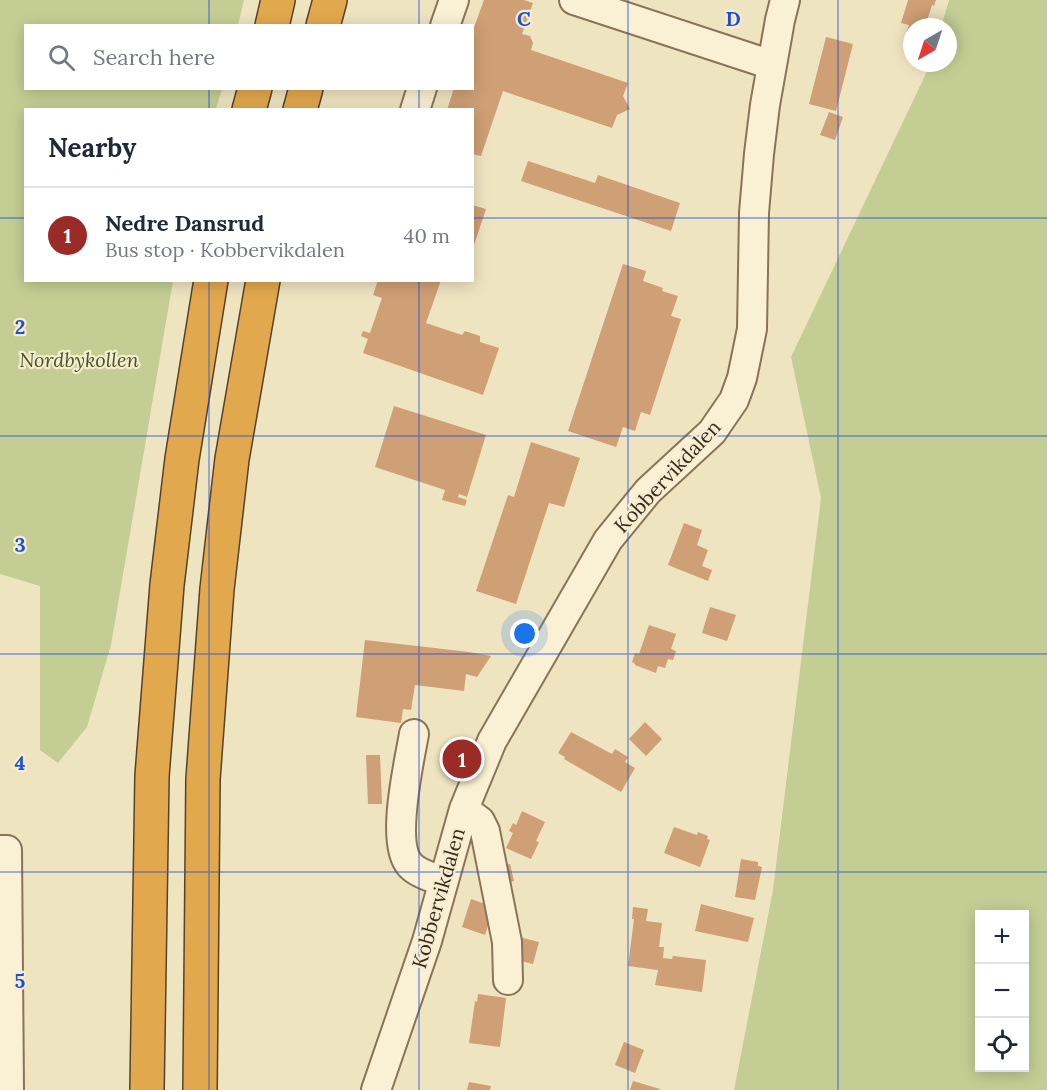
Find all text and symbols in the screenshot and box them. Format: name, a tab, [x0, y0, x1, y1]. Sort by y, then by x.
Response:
text: C	[517, 6, 531, 31]
text: D	[725, 6, 741, 31]
north arrow	[903, 18, 957, 72]
search box	[24, 24, 474, 90]
icon: search	[45, 41, 78, 74]
text: Search here	[93, 43, 215, 71]
text: Nearby	[48, 131, 136, 164]
text: Nedre Dansrud	[105, 209, 264, 237]
text: 1	[63, 223, 72, 248]
text: 40 m	[404, 223, 450, 248]
text: Bus stop · Kobbervikdalen	[105, 237, 345, 262]
text: 2	[15, 314, 25, 339]
park label: Nordbykollen	[19, 347, 140, 372]
street label: Kobbervikdalen	[608, 414, 726, 538]
text: 3	[14, 532, 26, 557]
your location	[510, 619, 539, 648]
pin: 1	[442, 736, 482, 782]
text: 4	[15, 750, 26, 775]
street label: Kobbervikdalen	[406, 825, 470, 971]
map controls	[975, 910, 1029, 1072]
button: +	[975, 910, 1029, 964]
button: −	[975, 964, 1029, 1018]
text: 5	[15, 968, 26, 993]
button: locate	[975, 1018, 1029, 1072]

